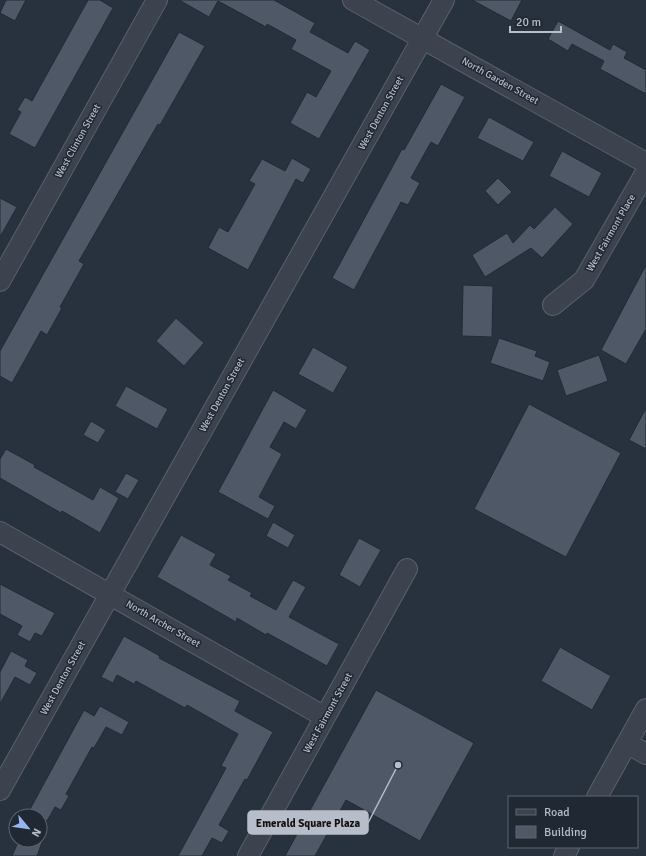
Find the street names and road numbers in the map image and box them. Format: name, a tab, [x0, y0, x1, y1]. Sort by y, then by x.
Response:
street label: North Garden Street	[459, 55, 541, 107]
street label: West Denton Street	[356, 74, 406, 152]
street label: West Clinton Street	[53, 102, 104, 180]
street label: West Fairmont Place	[584, 192, 638, 274]
street label: West Denton Street	[197, 356, 247, 434]
street label: North Archer Street	[124, 598, 203, 650]
street label: West Denton Street	[38, 639, 88, 717]
street label: West Fairmont Street	[301, 670, 355, 755]

